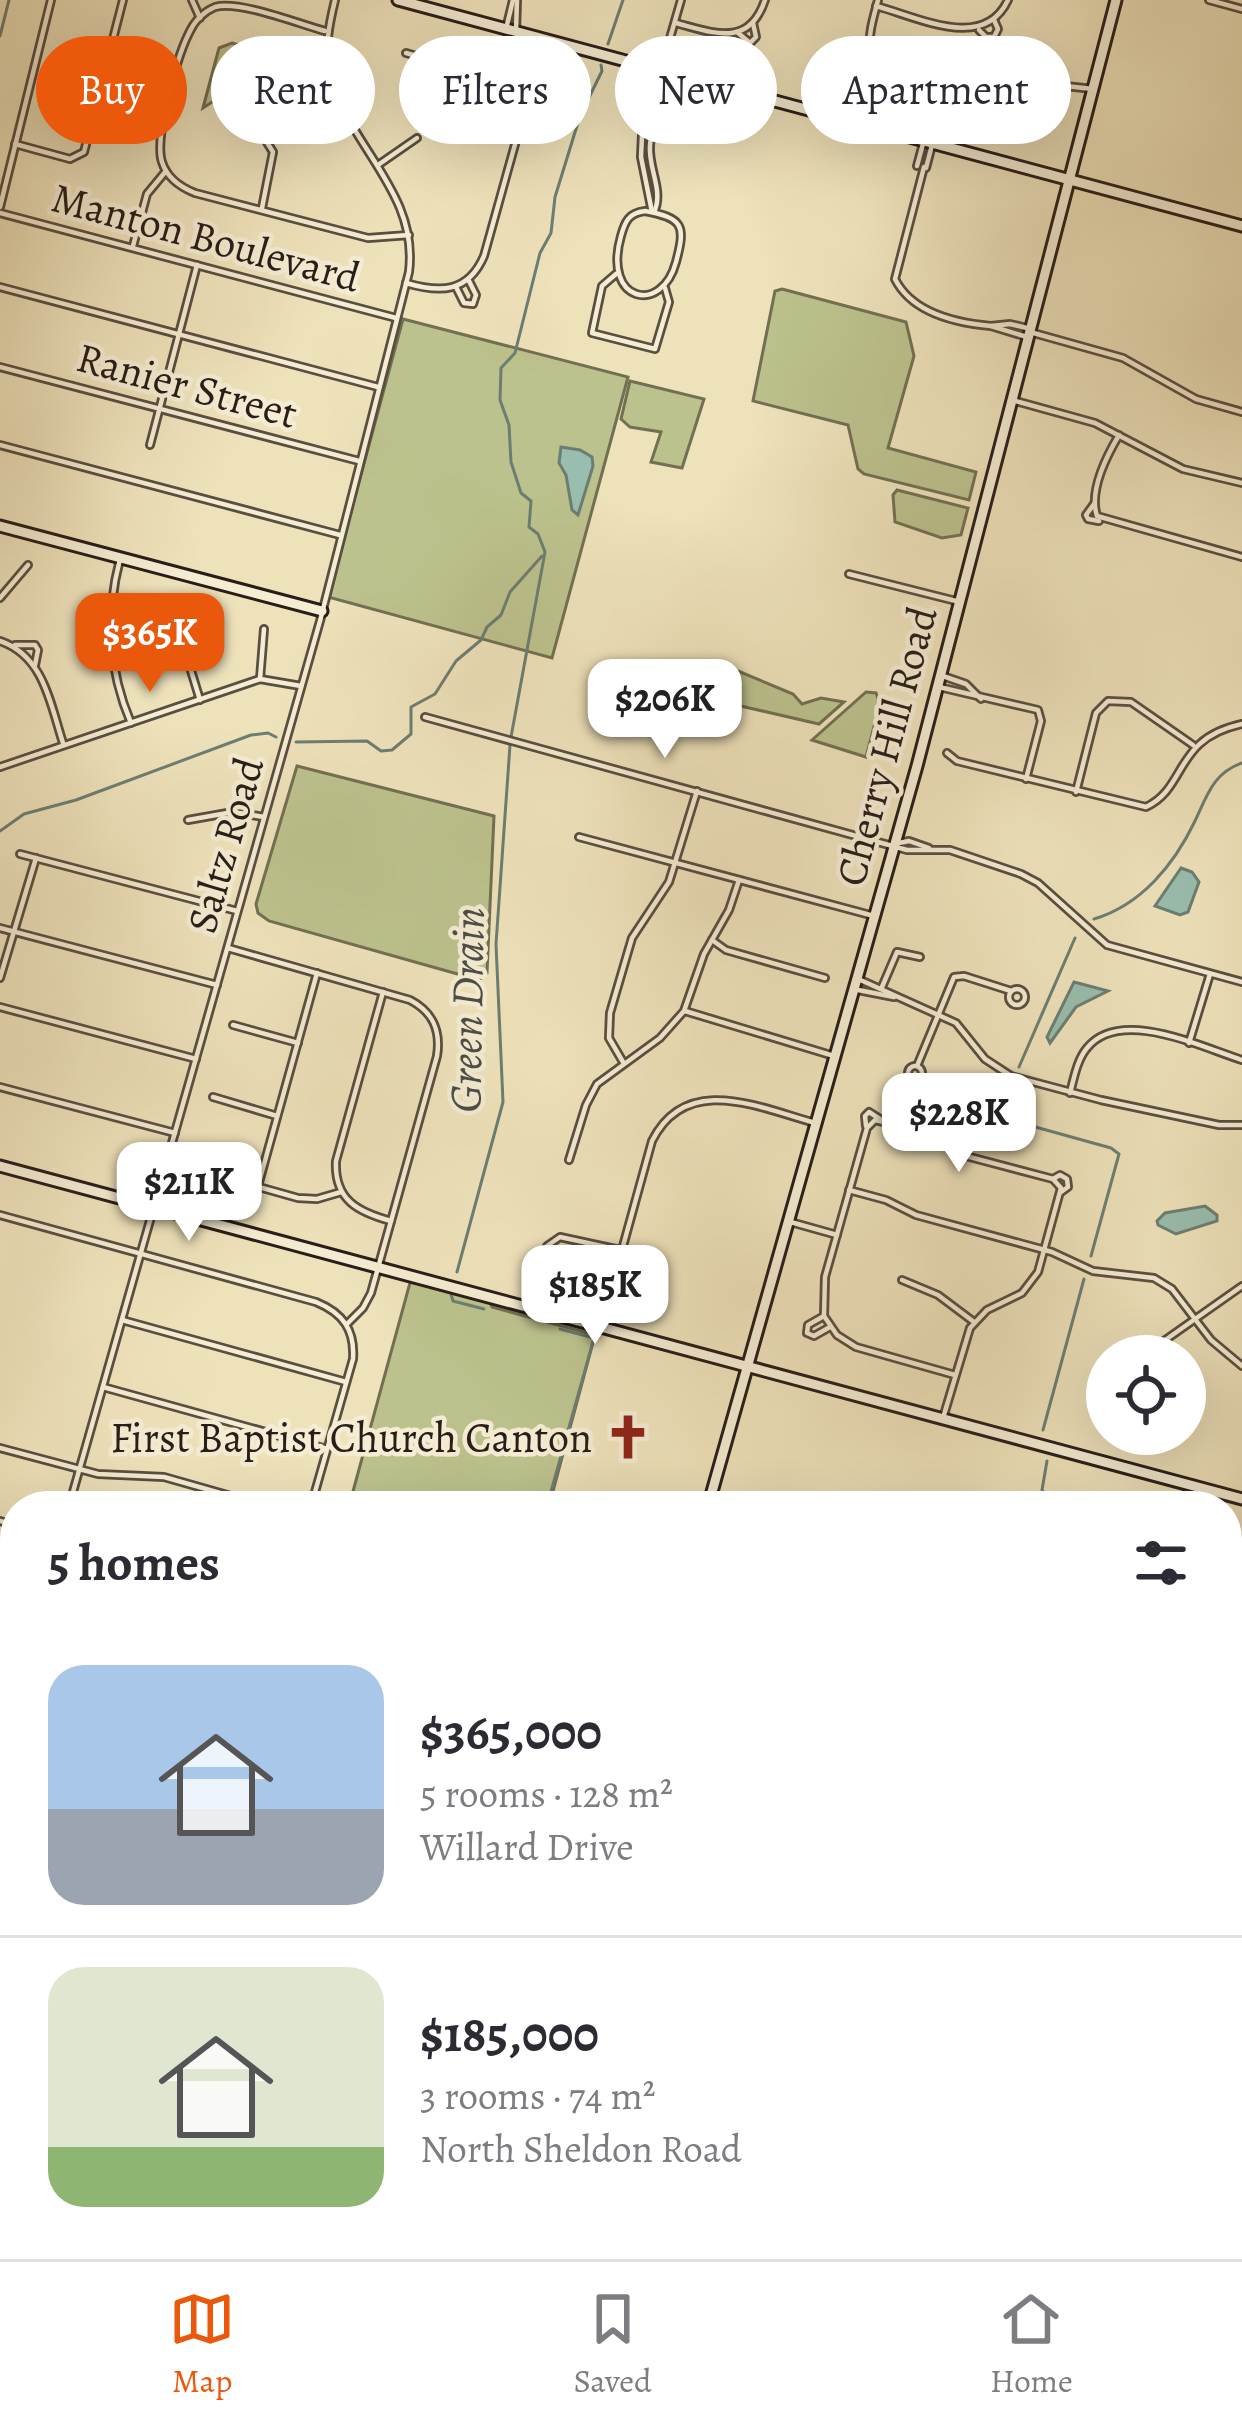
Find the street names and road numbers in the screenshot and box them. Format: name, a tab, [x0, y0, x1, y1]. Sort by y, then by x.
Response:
street label: Manton Boulevard	[46, 168, 367, 306]
street label: Ranier Street	[71, 328, 304, 442]
street label: Cherry Hill Road	[821, 600, 951, 892]
street label: Saltz Road	[173, 750, 277, 939]

